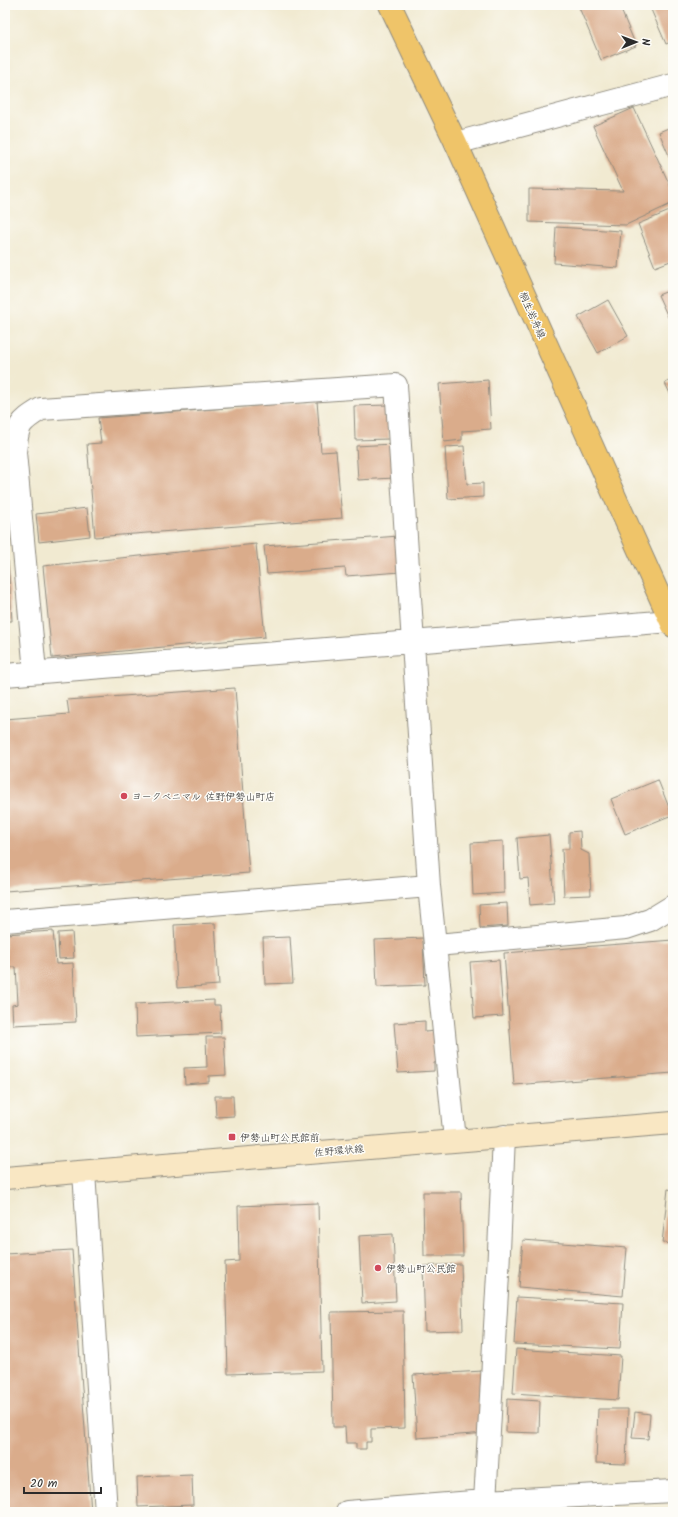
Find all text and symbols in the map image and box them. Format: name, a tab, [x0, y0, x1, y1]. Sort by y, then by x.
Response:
north arrow	[616, 22, 656, 62]
text: N	[636, 38, 654, 46]
street label: 桐生岩舟線	[515, 289, 550, 341]
place label: ヨークベニマル 佐野伊勢山町店	[132, 789, 275, 805]
marker: ヨークベニマル 佐野伊勢山町店	[119, 791, 129, 801]
place label: 伊勢山町公民館前	[240, 1130, 320, 1146]
marker: 伊勢山町公民館前	[227, 1132, 237, 1142]
street label: 佐野環状線	[313, 1141, 365, 1161]
place label: 伊勢山町公民館	[386, 1261, 456, 1277]
marker: 伊勢山町公民館	[373, 1263, 383, 1273]
scale bar	[24, 1469, 101, 1495]
text: 20 m	[30, 1474, 58, 1493]

